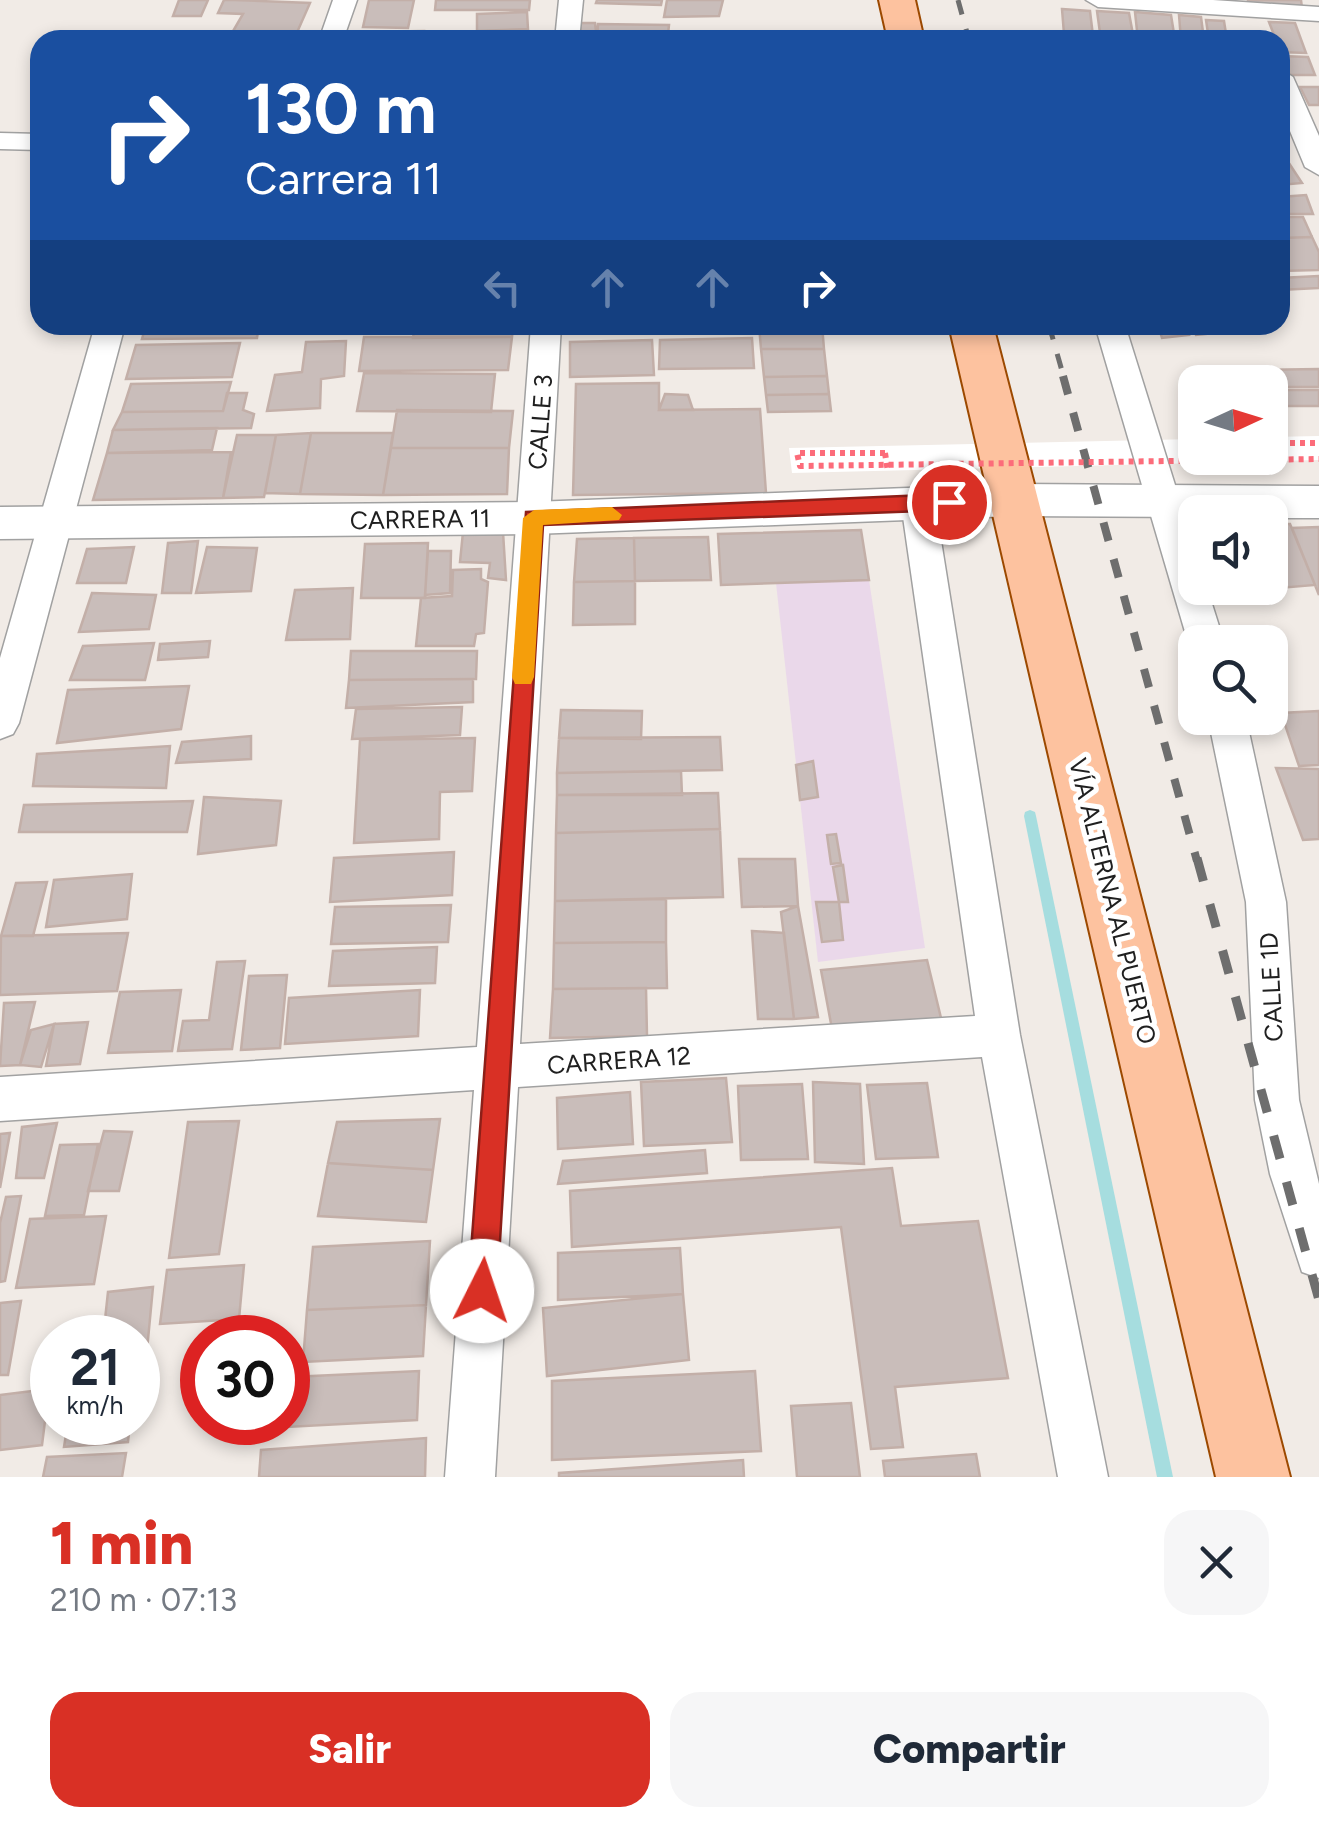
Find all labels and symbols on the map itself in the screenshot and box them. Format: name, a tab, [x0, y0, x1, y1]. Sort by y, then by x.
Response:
north arrow	[1178, 365, 1288, 475]
street label: CALLE 3	[522, 373, 558, 471]
pin	[907, 460, 992, 545]
street label: CARRERA 11	[349, 503, 491, 535]
street label: VÍA ALTERNA AL PUERTO	[1063, 755, 1163, 1047]
street label: CALLE 1D	[1253, 932, 1289, 1042]
street label: CARRERA 12	[546, 1040, 692, 1080]
position arrow	[430, 1239, 534, 1343]
speed limit sign: 30	[180, 1315, 310, 1445]

